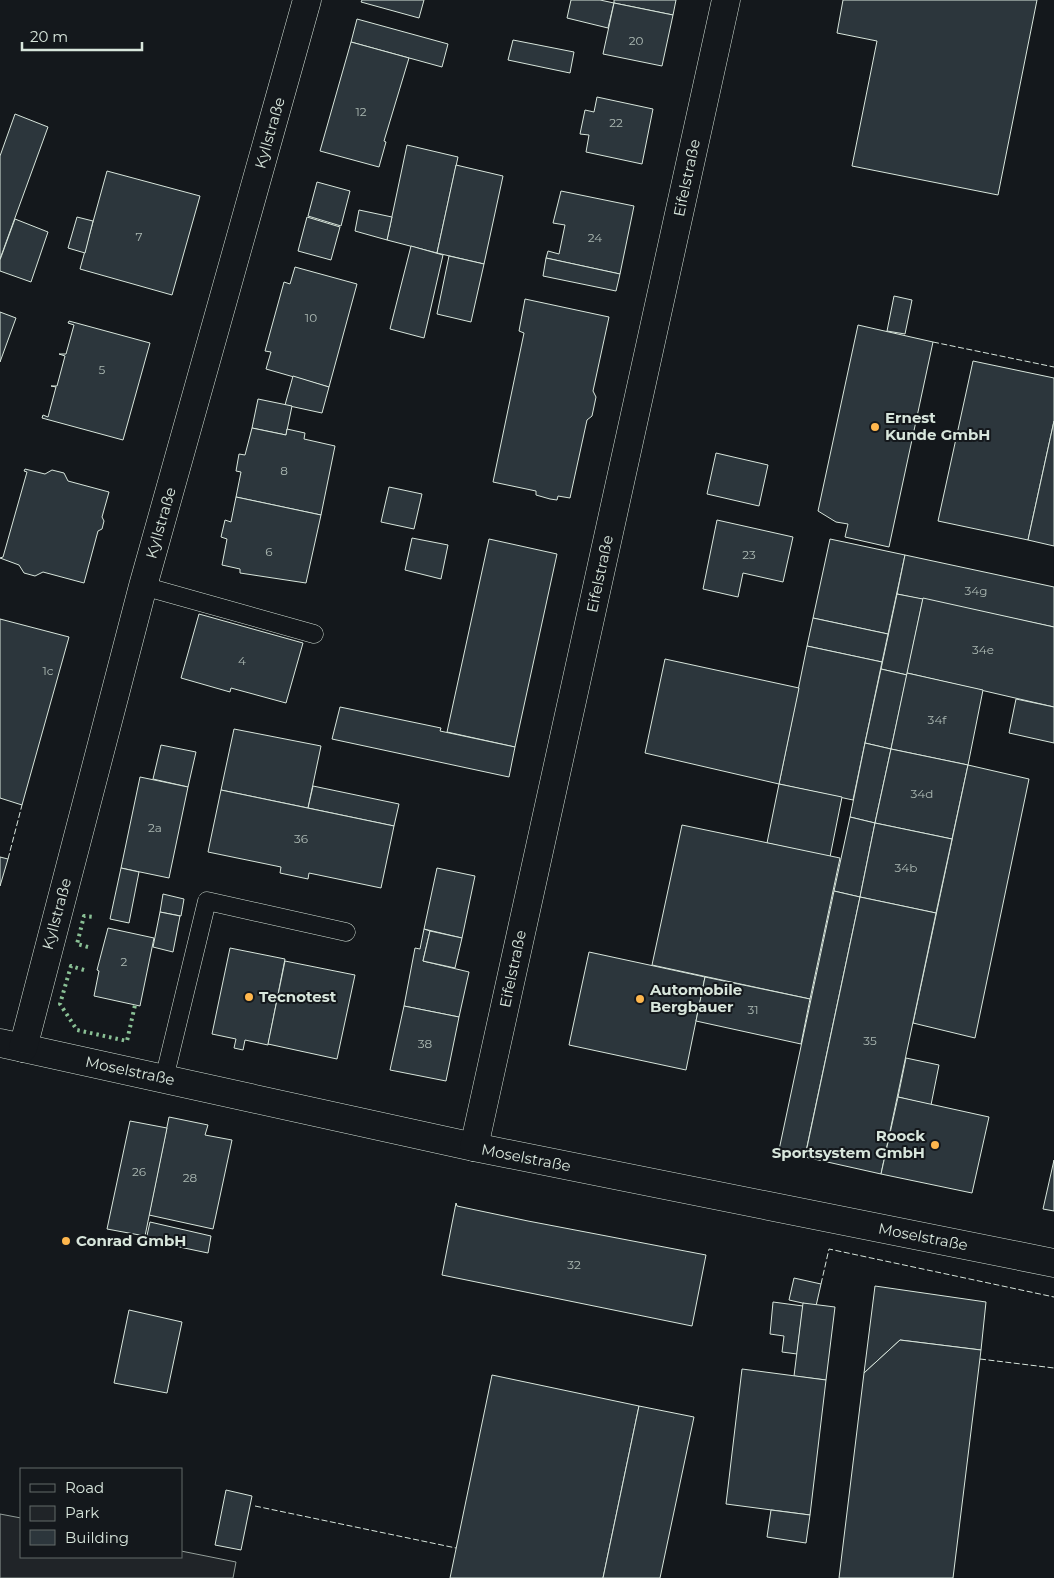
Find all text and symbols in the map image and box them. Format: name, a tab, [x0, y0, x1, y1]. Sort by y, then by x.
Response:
scale bar	[22, 20, 142, 52]
text: 20 m	[30, 27, 68, 46]
house number: 20	[629, 33, 643, 48]
street label: Kyllstraße	[250, 95, 289, 171]
house number: 12	[355, 104, 367, 119]
house number: 22	[609, 115, 623, 130]
street label: Eifelstraße	[669, 137, 704, 218]
house number: 7	[135, 229, 143, 244]
house number: 24	[588, 230, 602, 245]
house number: 10	[305, 310, 317, 325]
house number: 5	[99, 362, 106, 377]
place label: Ernest Kunde GmbH	[885, 408, 990, 444]
marker: Ernest Kunde GmbH	[869, 421, 881, 433]
house number: 8	[280, 463, 288, 478]
street label: Kyllstraße	[141, 485, 180, 561]
street label: Eifelstraße	[582, 533, 617, 614]
house number: 6	[265, 544, 273, 559]
house number: 23	[742, 547, 756, 562]
house number: 34g	[964, 583, 988, 598]
house number: 34e	[972, 642, 994, 657]
house number: 4	[238, 653, 246, 668]
house number: 1c	[42, 663, 54, 678]
house number: 34f	[928, 712, 947, 727]
house number: 34d	[911, 786, 933, 801]
house number: 2a	[148, 820, 162, 835]
house number: 36	[294, 831, 308, 846]
house number: 34b	[895, 860, 917, 875]
street label: Kyllstraße	[38, 876, 75, 952]
street label: Eifelstraße	[495, 928, 530, 1009]
house number: 2	[121, 954, 128, 969]
place label: Automobile Bergbauer	[649, 980, 742, 1016]
place label: Tecnotest	[259, 987, 337, 1006]
marker: Tecnotest	[243, 991, 255, 1003]
marker: Automobile Bergbauer	[634, 993, 646, 1005]
house number: 31	[747, 1002, 759, 1017]
house number: 35	[863, 1033, 877, 1048]
house number: 38	[418, 1036, 433, 1051]
street label: Moselstraße	[84, 1052, 177, 1089]
place label: Roock Sportsystem GmbH	[772, 1126, 925, 1162]
marker: Roock Sportsystem GmbH	[929, 1139, 941, 1151]
street label: Moselstraße	[480, 1140, 573, 1176]
house number: 26	[132, 1164, 146, 1179]
house number: 28	[183, 1170, 198, 1185]
street label: Moselstraße	[877, 1219, 970, 1255]
place label: Conrad GmbH	[76, 1231, 186, 1250]
marker: Conrad GmbH	[60, 1235, 72, 1247]
house number: 32	[567, 1257, 581, 1272]
legend	[20, 1468, 182, 1558]
text: Road	[65, 1478, 104, 1497]
text: Park	[65, 1503, 99, 1522]
text: Building	[65, 1528, 129, 1547]

